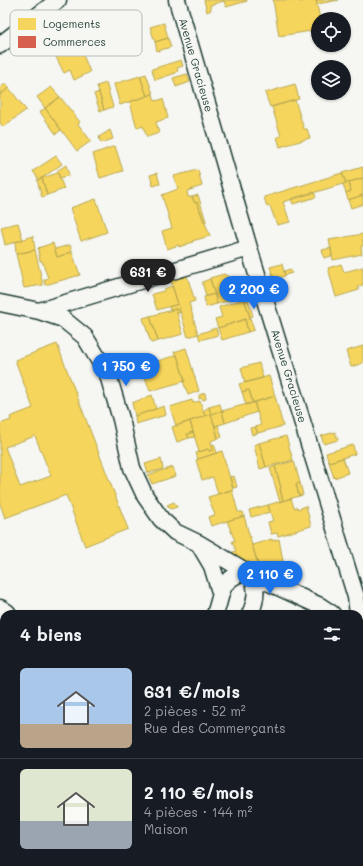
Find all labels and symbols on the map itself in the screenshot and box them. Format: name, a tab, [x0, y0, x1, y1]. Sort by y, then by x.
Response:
legend	[10, 10, 142, 56]
text: Logements	[43, 16, 100, 31]
street label: Avenue Gracieuse	[176, 16, 217, 114]
text: Commerces	[43, 34, 106, 49]
pin: 631 €	[120, 259, 176, 293]
pin: 2 200 €	[217, 276, 291, 310]
street label: Avenue Gracieuse	[268, 327, 311, 425]
pin: 1 750 €	[89, 353, 163, 387]
pin: 2 110 €	[233, 561, 307, 595]

